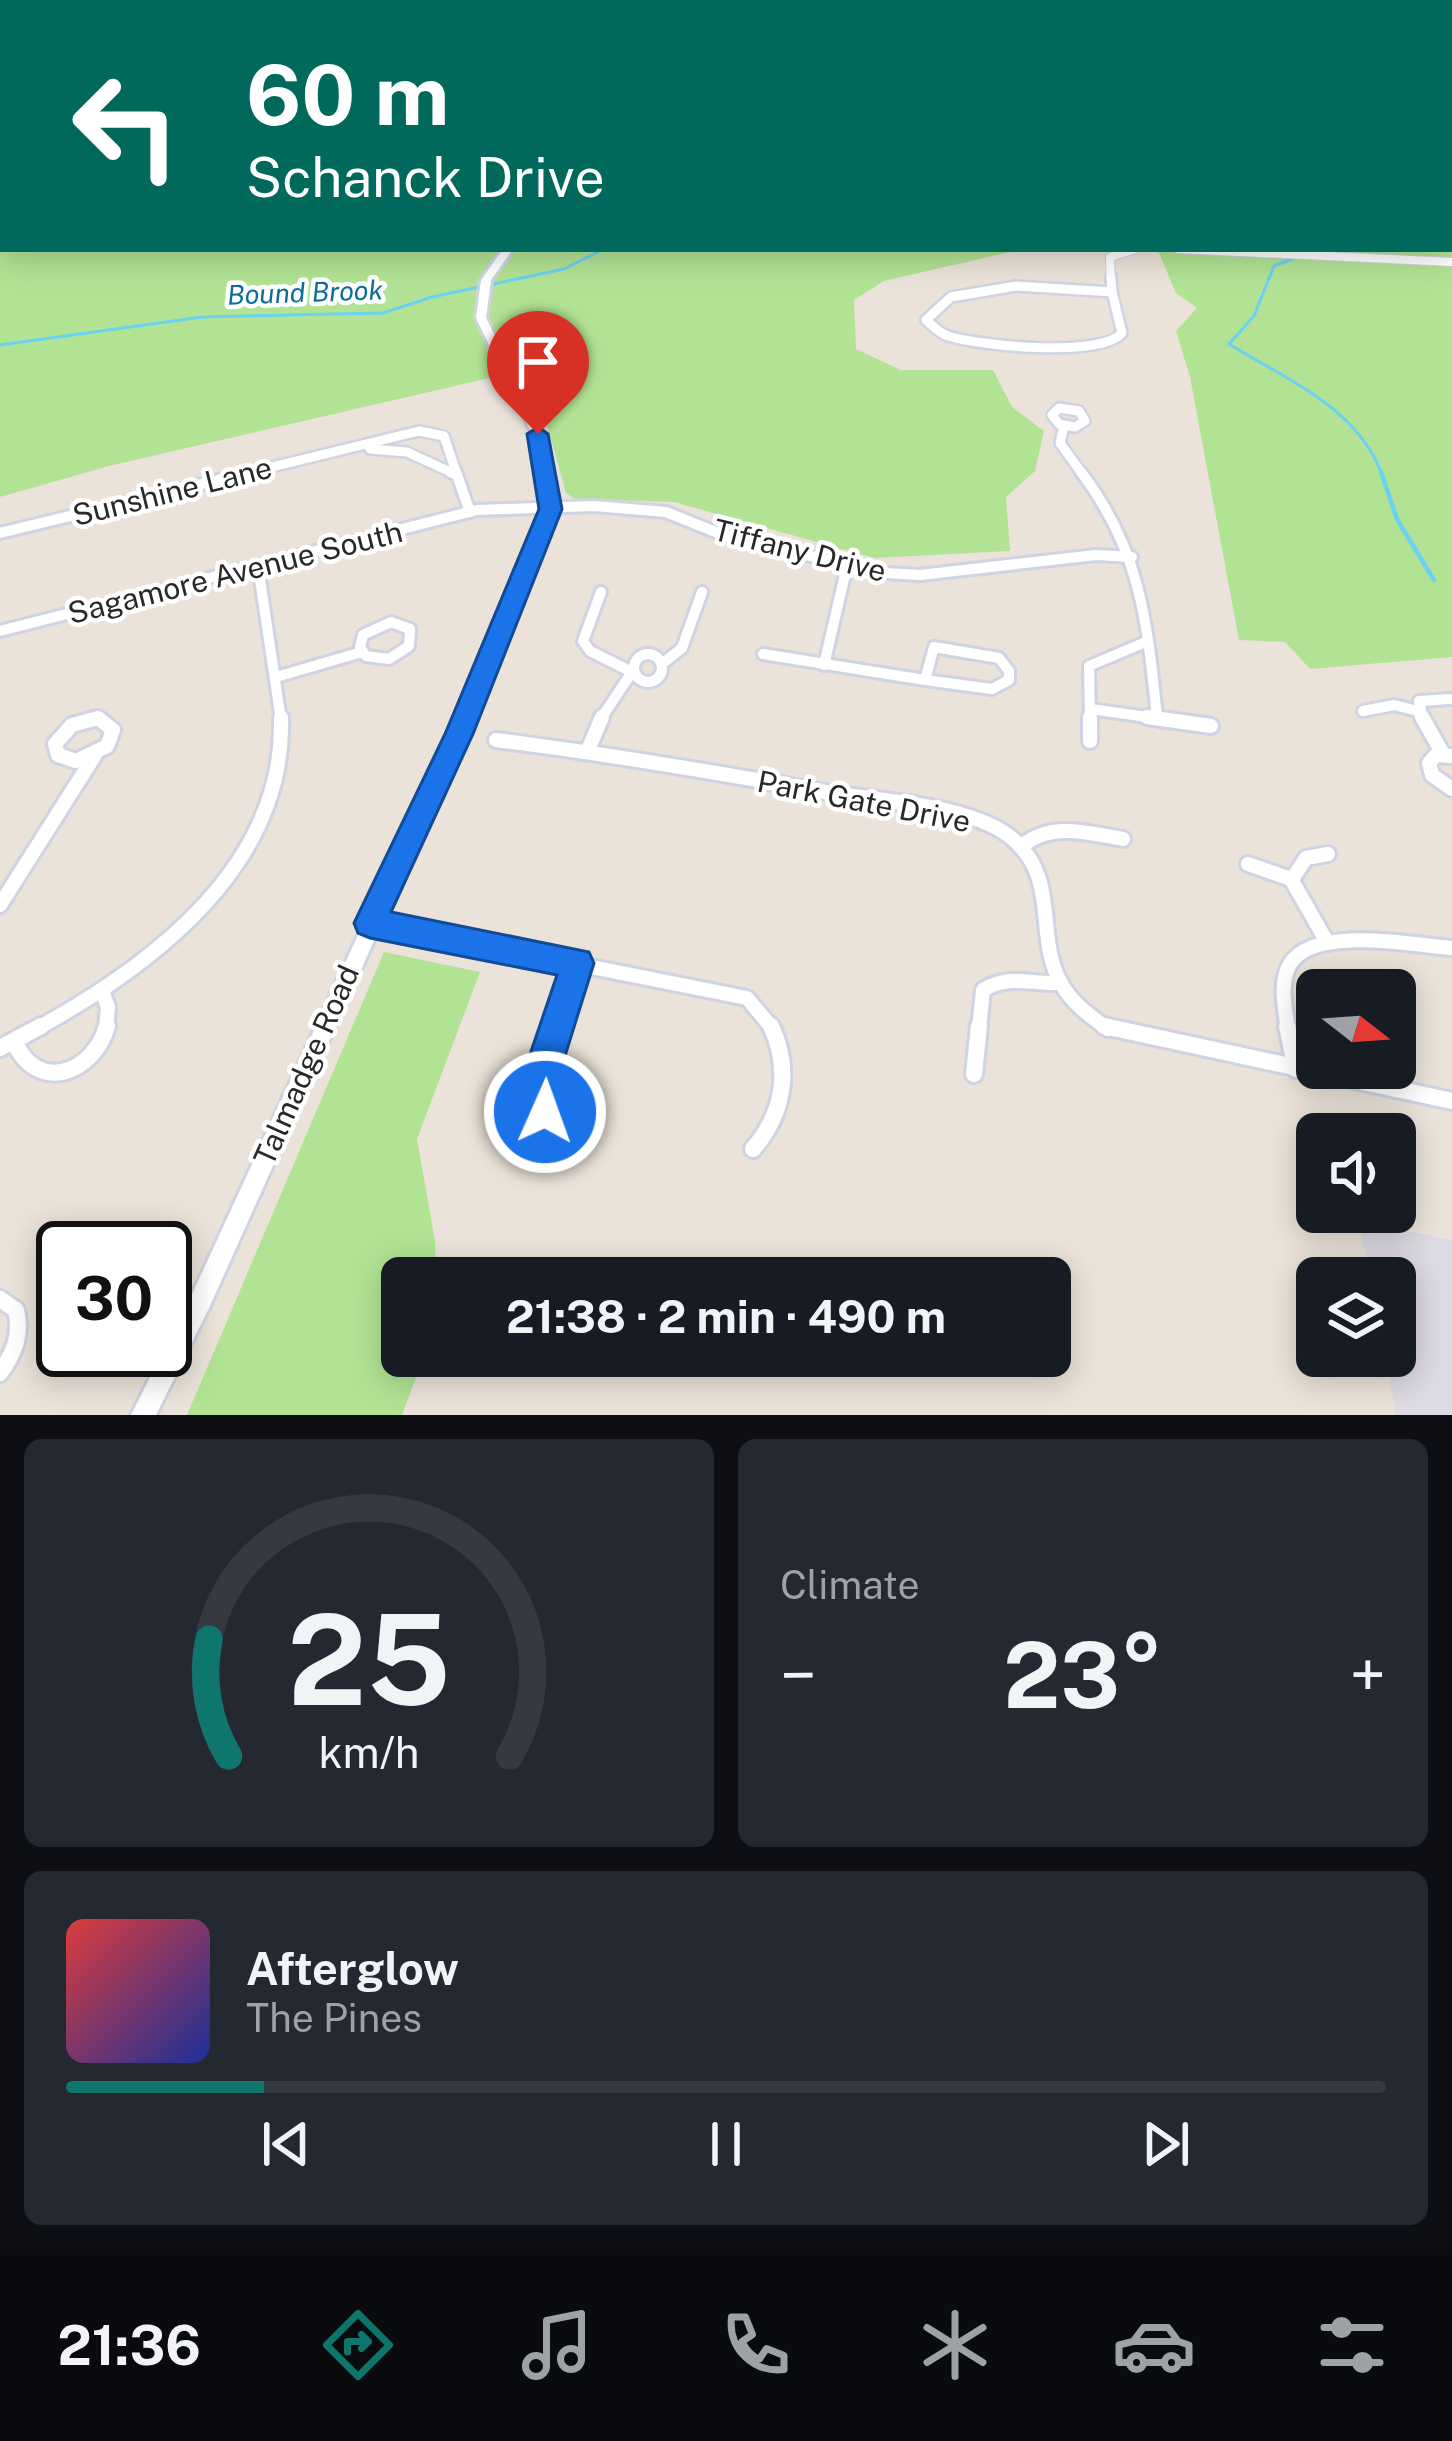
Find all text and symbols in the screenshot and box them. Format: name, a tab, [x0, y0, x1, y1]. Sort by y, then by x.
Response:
text: 60 m	[246, 45, 450, 144]
icon: left	[48, 48, 204, 204]
text: Schanck Drive	[246, 146, 605, 209]
water label: Bound Brook	[227, 273, 384, 311]
pin	[487, 311, 589, 434]
icon: arrive	[505, 329, 571, 395]
street label: Sunshine Lane	[69, 449, 275, 533]
street label: Tiffany Drive	[710, 511, 890, 589]
street label: Sagamore Avenue South	[64, 513, 406, 631]
street label: Park Gate Drive	[754, 763, 974, 839]
street label: Talmadge Road	[246, 959, 366, 1171]
north arrow	[1296, 969, 1416, 1089]
map controls	[1296, 969, 1416, 1377]
position arrow	[482, 1049, 608, 1175]
button: sound	[1296, 1113, 1416, 1233]
speed limit sign: 30	[36, 1221, 192, 1377]
button: layers	[1296, 1257, 1416, 1377]
text: 21:38 · 2 min · 490 m	[506, 1290, 946, 1343]
text: Climate	[780, 1562, 920, 1608]
text: 25	[287, 1586, 451, 1733]
text: 23°	[1003, 1622, 1163, 1728]
text: −	[780, 1636, 817, 1714]
text: +	[1349, 1636, 1386, 1714]
text: km/h	[319, 1727, 419, 1778]
text: Afterglow	[246, 1942, 459, 1995]
text: The Pines	[246, 1995, 422, 2041]
icon: previous	[253, 2111, 319, 2177]
icon: pause	[693, 2111, 759, 2177]
icon: next	[1133, 2111, 1199, 2177]
icon: directions	[316, 2303, 400, 2387]
icon: music	[515, 2303, 599, 2387]
icon: phone	[714, 2303, 798, 2387]
icon: climate	[913, 2303, 997, 2387]
icon: car	[1112, 2303, 1196, 2387]
icon: filters	[1310, 2303, 1394, 2387]
text: 21:36	[57, 2314, 201, 2377]

